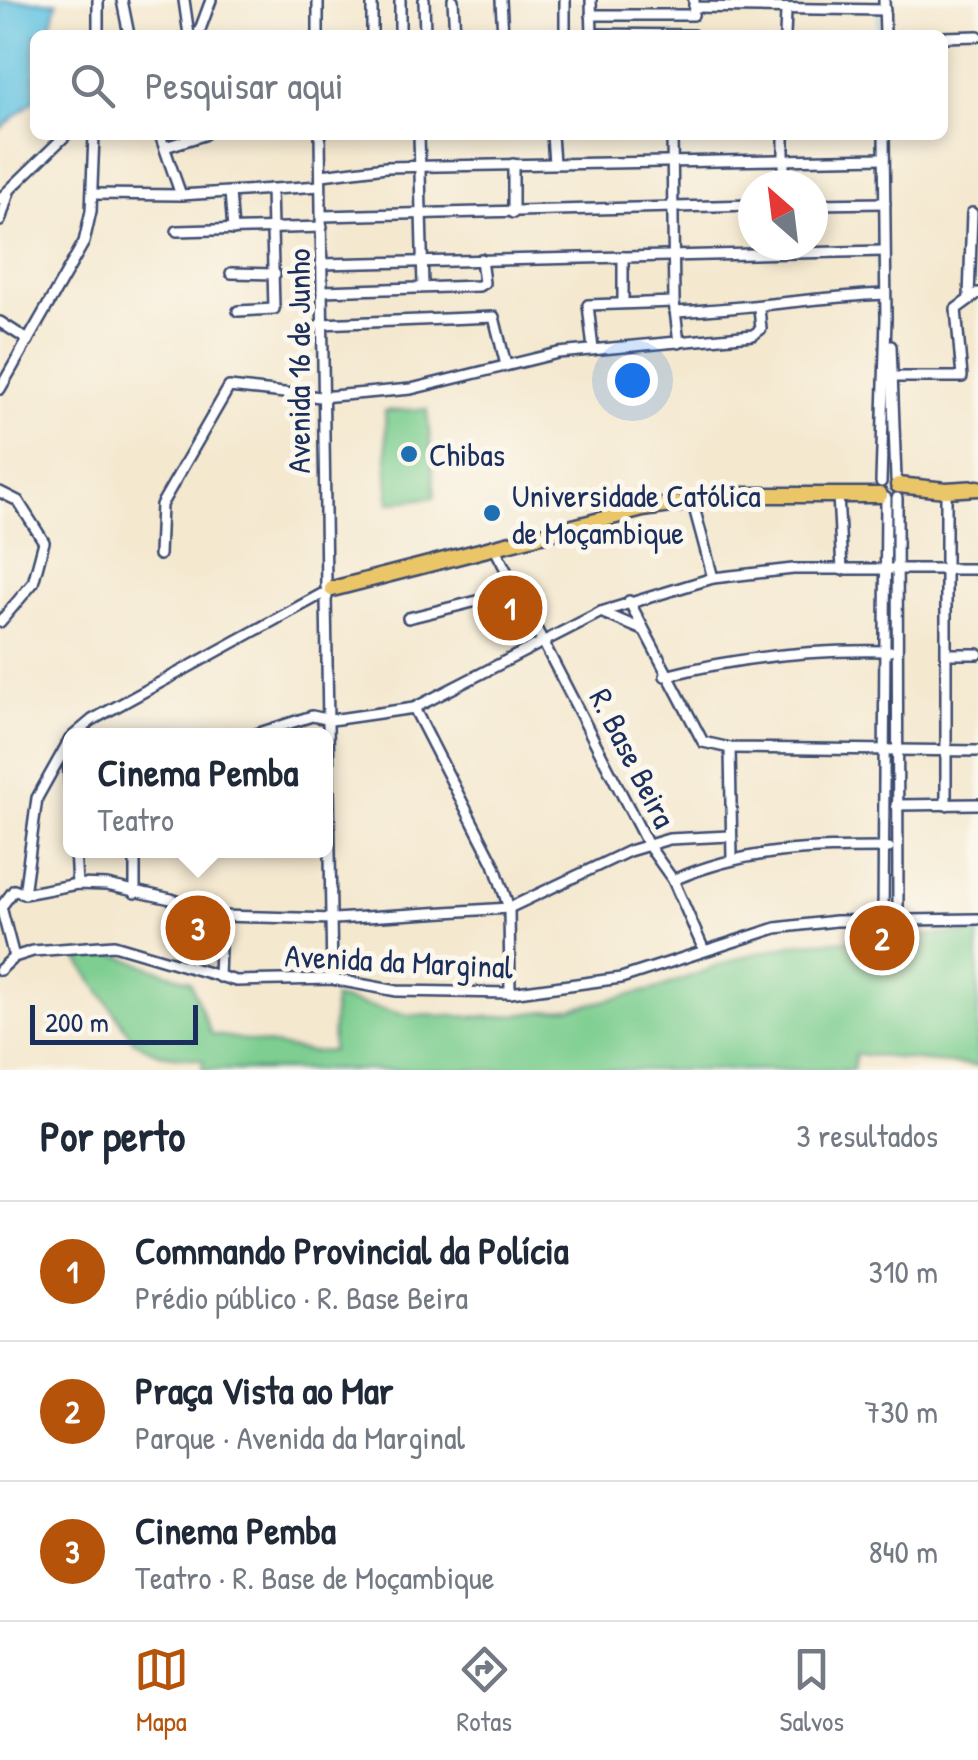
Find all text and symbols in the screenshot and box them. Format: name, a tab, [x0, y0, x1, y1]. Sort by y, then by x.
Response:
search box	[30, 30, 948, 140]
icon: search	[65, 58, 120, 113]
text: Pesquisar aqui	[145, 59, 343, 111]
north arrow	[738, 170, 828, 260]
street label: Avenida 16 de Junho	[277, 248, 320, 473]
your location	[607, 355, 658, 406]
place label: Chibas	[429, 433, 505, 476]
marker: Chibas	[398, 443, 420, 465]
place label: Universidade Católica de Moçambique	[512, 474, 761, 554]
marker: Universidade Católica de Moçambique	[481, 502, 503, 524]
pin: 1	[478, 570, 542, 646]
street label: R. Base Beira	[580, 681, 686, 835]
popup	[63, 728, 333, 858]
text: Cinema Pemba	[98, 746, 298, 798]
text: Teatro	[98, 798, 174, 841]
pin: 3	[166, 890, 230, 966]
pin: 2	[850, 900, 914, 976]
street label: Avenida da Marginal	[284, 934, 515, 988]
scale bar	[30, 1000, 198, 1044]
text: 200 m	[45, 1003, 109, 1041]
text: Por perto	[40, 1107, 185, 1164]
text: 3 resultados	[796, 1114, 938, 1157]
text: Commando Provincial da Polícia	[135, 1224, 569, 1276]
text: 1	[67, 1250, 78, 1293]
text: 310 m	[869, 1250, 938, 1293]
text: Prédio público · R. Base Beira	[135, 1276, 468, 1319]
text: Praça Vista ao Mar	[135, 1364, 393, 1416]
text: 2	[65, 1390, 80, 1433]
text: 730 m	[864, 1390, 938, 1433]
text: Parque · Avenida da Marginal	[135, 1416, 465, 1459]
text: Cinema Pemba	[135, 1504, 336, 1556]
text: 3	[65, 1530, 80, 1573]
text: 840 m	[869, 1530, 938, 1573]
text: Teatro · R. Base de Moçambique	[135, 1556, 494, 1599]
tab: Mapa	[134, 1642, 189, 1740]
tab: Rotas	[457, 1642, 512, 1740]
tab: Salvos	[780, 1642, 844, 1740]

